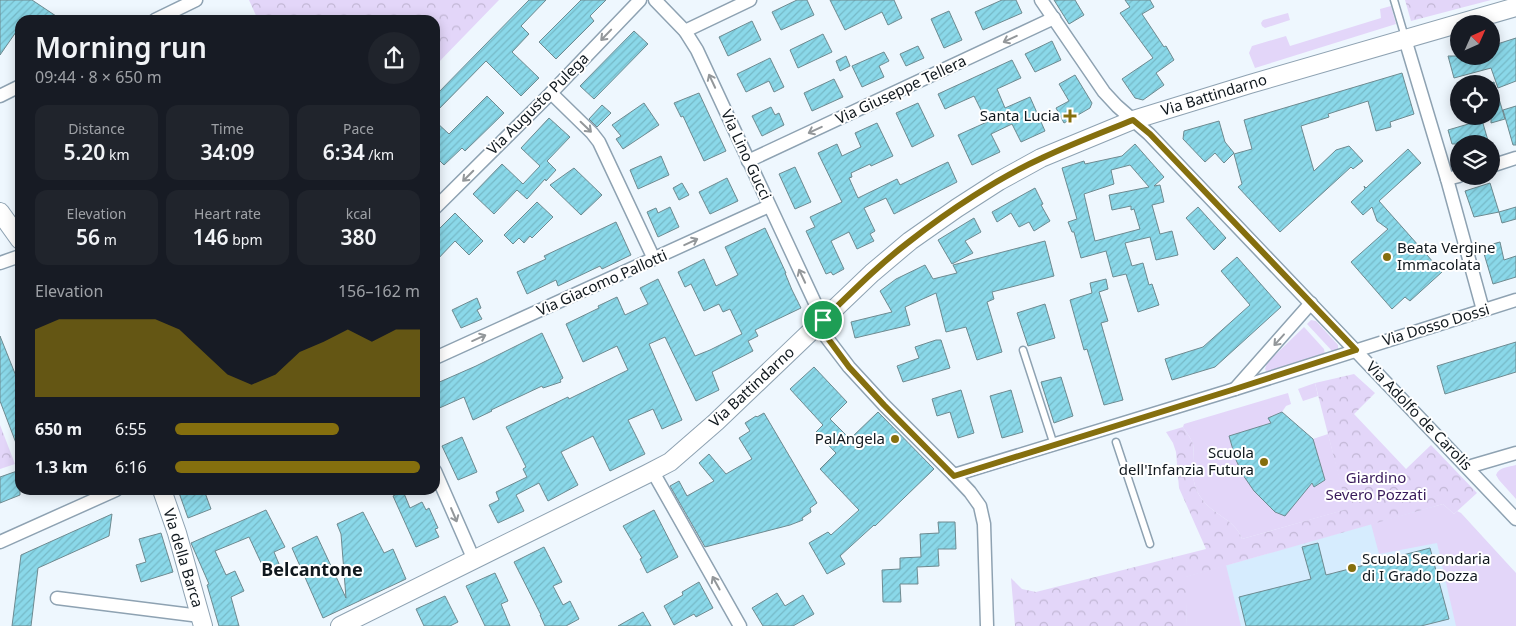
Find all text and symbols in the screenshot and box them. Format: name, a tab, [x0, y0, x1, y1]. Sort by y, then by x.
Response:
north arrow	[1450, 15, 1500, 65]
map controls	[1450, 15, 1500, 185]
text: Morning run	[35, 28, 207, 66]
one-way arrow	[600, 29, 613, 41]
button: share	[368, 32, 420, 84]
one-way arrow	[1003, 34, 1018, 44]
street label: Via Augusto Pulega	[482, 48, 593, 159]
street label: Via Giuseppe Tellera	[832, 50, 969, 128]
text: 09:44 · 8 × 650 m	[35, 66, 162, 88]
street label: Via Battindarno	[1158, 68, 1269, 120]
one-way arrow	[706, 74, 716, 89]
button: locate	[1450, 75, 1500, 125]
place label: Santa Lucia	[980, 105, 1060, 125]
street label: Via Lino Gucci	[717, 106, 777, 203]
marker: Santa Lucia	[1064, 110, 1076, 122]
text: Distance	[68, 119, 125, 138]
text: Time	[211, 119, 244, 138]
text: Pace	[343, 119, 374, 138]
one-way arrow	[579, 121, 592, 133]
one-way arrow	[808, 126, 823, 136]
button: layers	[1450, 135, 1500, 185]
text: 5.20	[63, 138, 105, 166]
text: 34:09	[201, 138, 254, 166]
text: 6:34	[323, 138, 365, 166]
text: km	[105, 145, 130, 164]
text: /km	[365, 145, 394, 164]
one-way arrow	[462, 169, 474, 181]
text: Elevation	[67, 204, 126, 223]
text: Heart rate	[194, 204, 261, 223]
text: kcal	[346, 204, 371, 223]
text: 56	[76, 223, 100, 251]
text: 146	[193, 223, 229, 251]
text: 380	[340, 223, 377, 251]
text: m	[100, 230, 117, 249]
text: bpm	[229, 230, 263, 249]
one-way arrow	[683, 237, 698, 247]
place label: Beata Vergine Immacolata	[1397, 237, 1495, 274]
street label: Via Giacomo Pallotti	[533, 244, 670, 320]
marker: Beata Vergine Immacolata	[1381, 251, 1393, 263]
one-way arrow	[797, 269, 806, 284]
text: Elevation	[35, 280, 103, 302]
text: 156–162 m	[338, 280, 420, 302]
street label: Via Dosso Dossi	[1380, 298, 1492, 350]
pin	[802, 299, 844, 341]
icon: arrive	[809, 306, 837, 334]
one-way arrow	[471, 333, 486, 343]
one-way arrow	[1273, 333, 1285, 346]
street label: Via Battindarno	[704, 342, 798, 431]
street label: Via Adolfo de Carolis	[1362, 356, 1477, 474]
text: 650 m	[35, 418, 82, 440]
text: 6:55	[115, 418, 147, 440]
place label: PalAngela	[815, 428, 885, 448]
marker: PalAngela	[889, 433, 901, 445]
place label: Scuola dell'Infanzia Futura	[1119, 442, 1254, 479]
text: 1.3 km	[35, 456, 87, 478]
text: 6:16	[115, 456, 147, 478]
marker: Scuola dell'Infanzia Futura	[1258, 456, 1270, 468]
park label: Giardino Severo Pozzati	[1325, 467, 1427, 504]
street label: Via della Barca	[159, 506, 209, 610]
one-way arrow	[450, 507, 460, 522]
place label: Scuola Secondaria di I Grado Dozza	[1362, 548, 1490, 585]
district label: Belcantone	[261, 557, 363, 581]
marker: Scuola Secondaria di I Grado Dozza	[1346, 562, 1358, 574]
one-way arrow	[710, 577, 720, 591]

